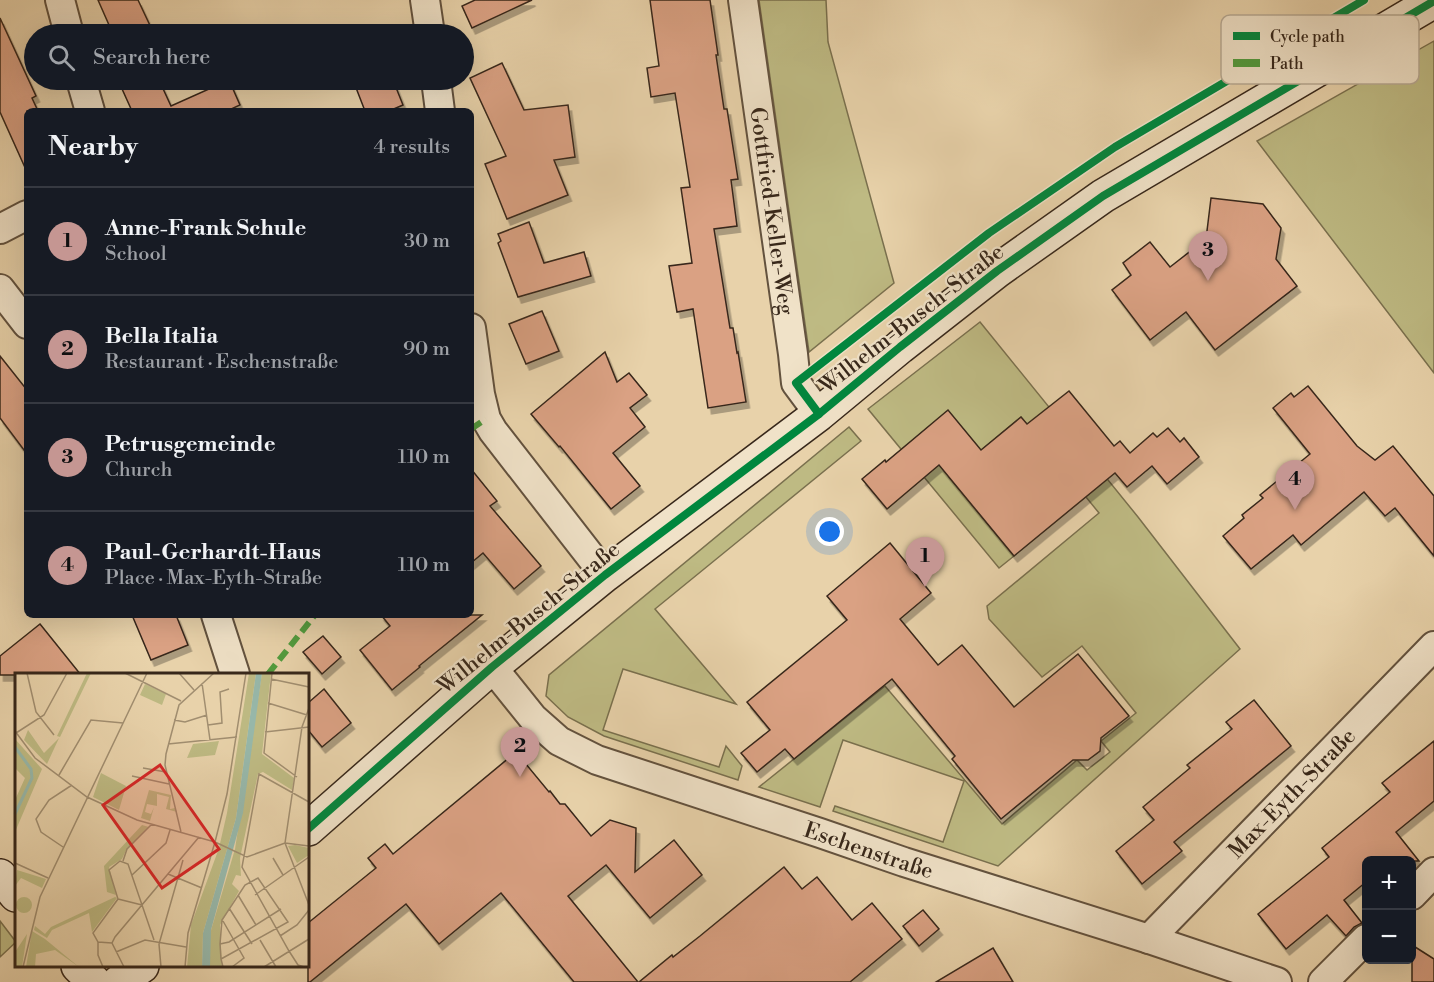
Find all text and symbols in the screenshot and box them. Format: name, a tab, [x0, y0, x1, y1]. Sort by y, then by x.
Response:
legend	[1221, 15, 1419, 84]
search box	[24, 24, 474, 90]
text: Cycle path	[1270, 27, 1345, 47]
icon: search	[45, 41, 78, 74]
text: Search here	[93, 44, 210, 71]
text: Path	[1270, 54, 1304, 74]
street label: Gottfried-Keller-Weg	[743, 105, 799, 317]
text: Nearby	[48, 131, 138, 163]
text: 4 results	[373, 135, 450, 160]
text: Anne-Frank Schule	[105, 215, 306, 242]
text: 1	[63, 229, 72, 254]
text: 30 m	[404, 229, 450, 254]
pin: 3	[1188, 232, 1228, 281]
street label: Wilhelm-Busch-Straße	[813, 239, 1010, 400]
text: School	[105, 242, 167, 267]
text: Bella Italia	[105, 323, 218, 350]
text: 2	[61, 337, 74, 362]
text: 90 m	[403, 337, 450, 362]
text: Restaurant · Eschenstraße	[105, 350, 338, 375]
text: Petrusgemeinde	[105, 431, 276, 458]
text: 3	[61, 445, 74, 470]
text: 110 m	[398, 445, 450, 470]
text: Church	[105, 458, 172, 483]
pin: 4	[1276, 460, 1314, 510]
your location	[815, 517, 844, 546]
street label: Wilhelm-Busch-Straße	[431, 536, 626, 701]
pin: 1	[906, 538, 944, 587]
text: Paul-Gerhardt-Haus	[105, 539, 321, 566]
text: 4	[61, 553, 74, 578]
text: 110 m	[398, 553, 450, 578]
text: Place · Max-Eyth-Straße	[105, 566, 322, 591]
inset map	[15, 673, 309, 967]
street label: Max-Eyth-Straße	[1223, 723, 1362, 865]
pin: 2	[500, 728, 540, 777]
street label: Eschenstraße	[800, 817, 936, 885]
map controls	[1362, 856, 1416, 964]
button: +	[1362, 856, 1416, 910]
button: −	[1362, 910, 1416, 964]

